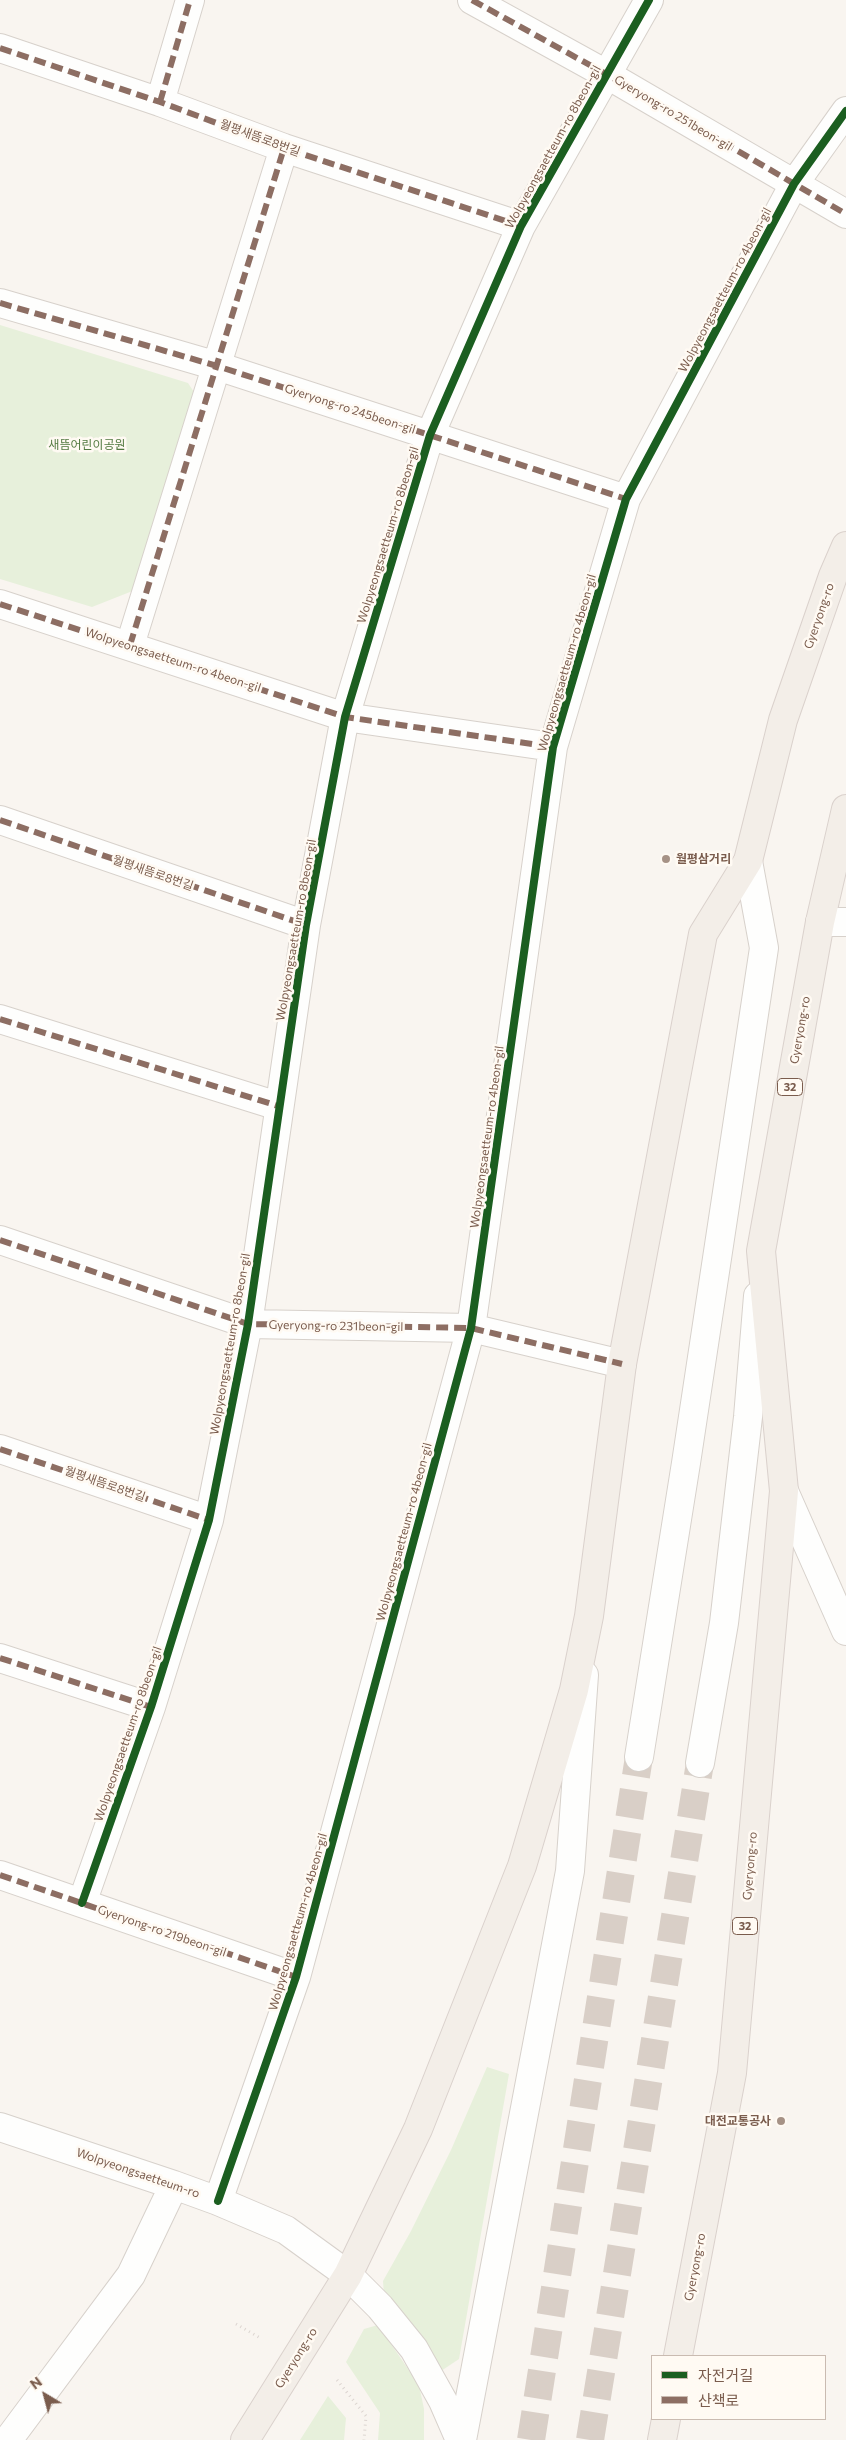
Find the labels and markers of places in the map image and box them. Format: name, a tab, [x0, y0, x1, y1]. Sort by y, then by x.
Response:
place label: 월평삼거리	[676, 852, 731, 866]
marker: 월평삼거리	[660, 853, 672, 865]
place label: 대전교통공사	[705, 2114, 771, 2128]
marker: 대전교통공사	[775, 2115, 787, 2127]

